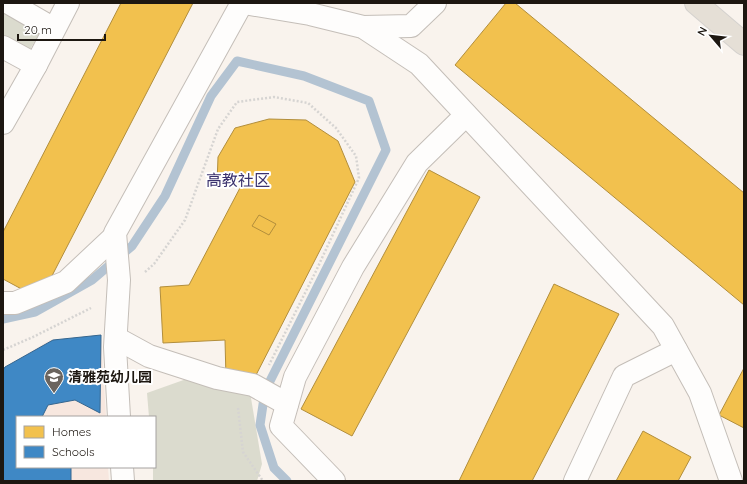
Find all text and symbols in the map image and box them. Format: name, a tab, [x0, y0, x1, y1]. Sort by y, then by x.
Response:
scale bar	[18, 16, 105, 42]
north arrow	[691, 16, 731, 56]
text: 20 m	[24, 22, 52, 37]
text: N	[694, 24, 710, 38]
district label: 高教社区	[206, 170, 270, 190]
school or university icon: 清雅苑幼儿园	[43, 366, 65, 394]
place label: 清雅苑幼儿园	[68, 368, 152, 386]
legend	[16, 416, 156, 468]
text: Homes	[52, 424, 92, 439]
text: Schools	[52, 444, 95, 459]

